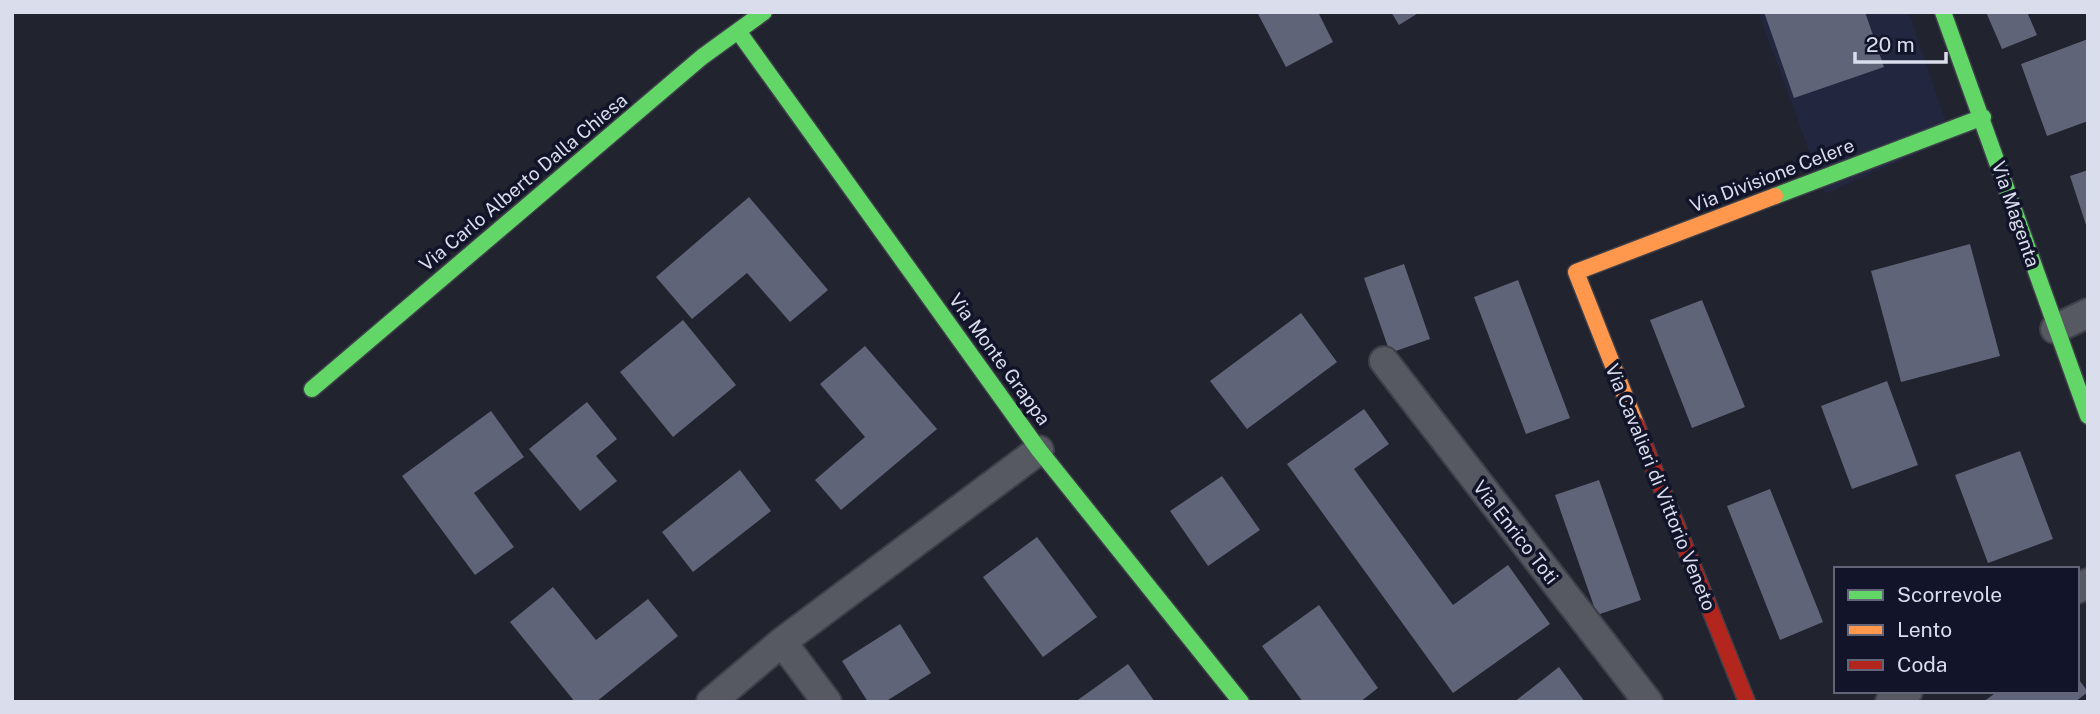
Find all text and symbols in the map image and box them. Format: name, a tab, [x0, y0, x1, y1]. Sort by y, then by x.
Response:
scale bar	[1855, 21, 1946, 65]
text: 20 m	[1866, 32, 1915, 57]
street label: Via Carlo Alberto Dalla Chiesa	[415, 89, 631, 275]
street label: Via Divisione Celere	[1687, 134, 1857, 216]
street label: Via Magenta	[1988, 158, 2044, 270]
street label: Via Monte Grappa	[945, 289, 1055, 429]
street label: Via Cavalieri di Vittorio Veneto	[1601, 360, 1721, 614]
street label: Via Enrico Toti	[1469, 476, 1563, 588]
legend	[1834, 567, 2079, 693]
text: Scorrevole	[1897, 582, 2002, 607]
text: Lento	[1897, 617, 1952, 642]
text: Coda	[1897, 652, 1947, 677]

